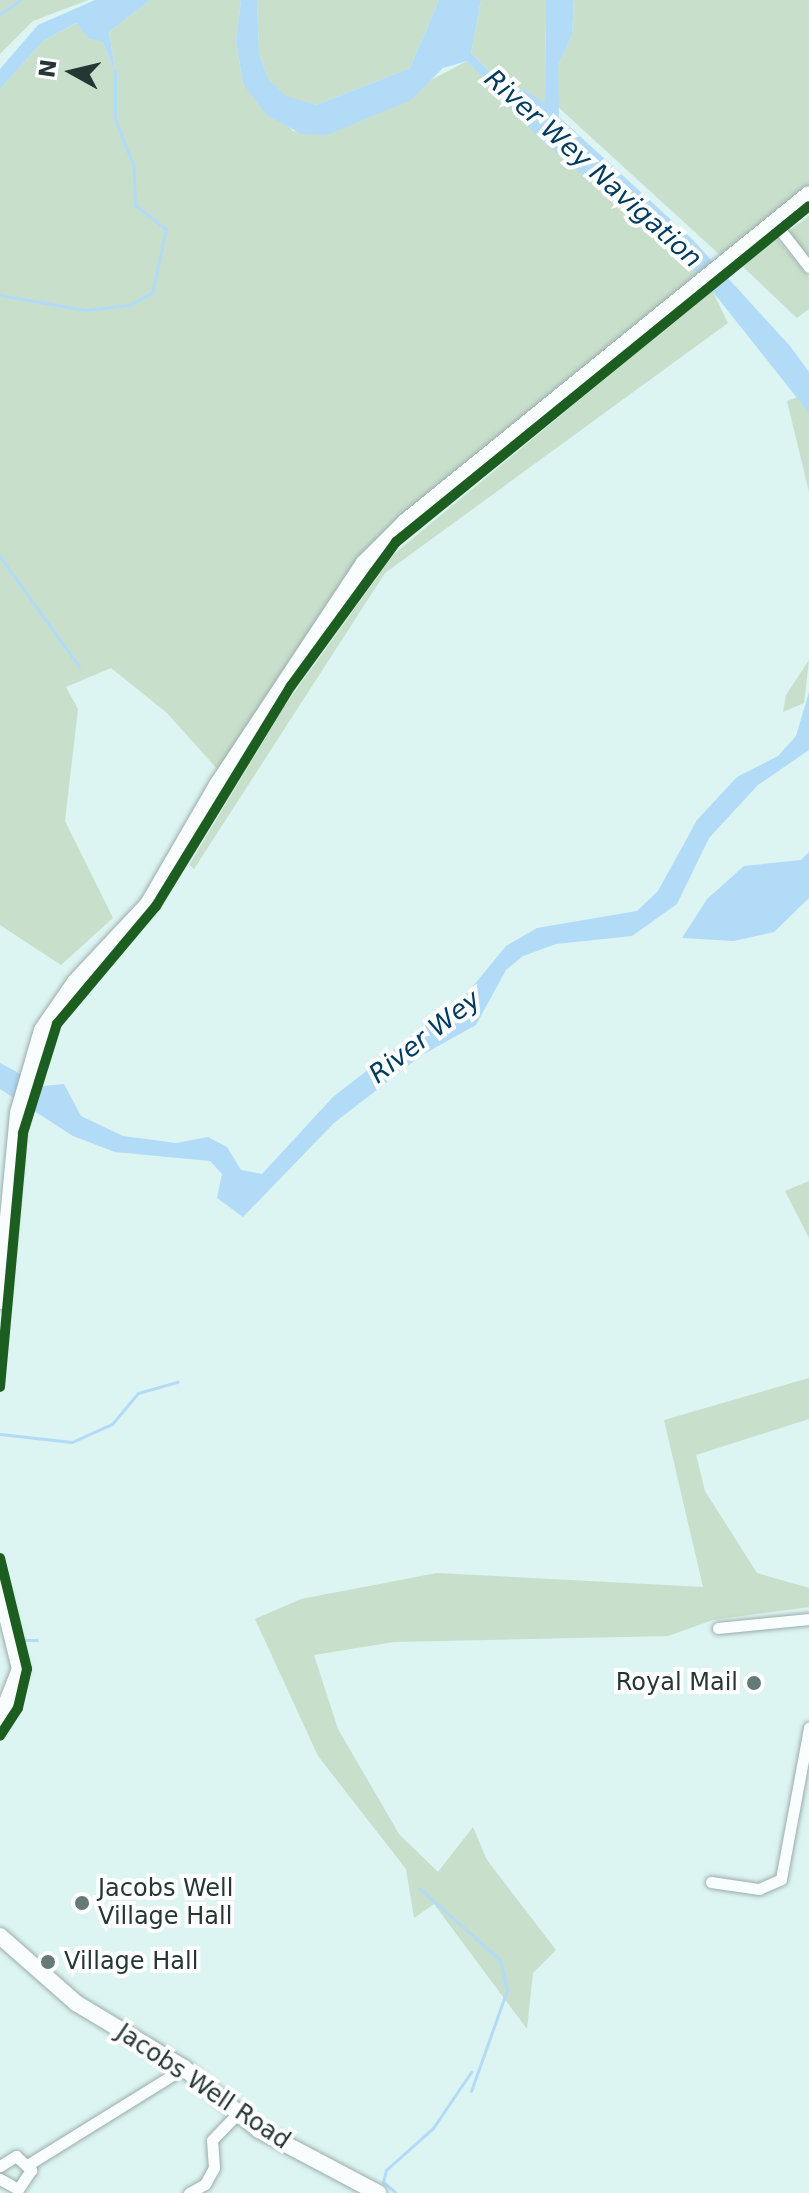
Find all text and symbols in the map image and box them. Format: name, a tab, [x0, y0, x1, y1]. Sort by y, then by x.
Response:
north arrow	[32, 32, 112, 112]
text: N	[34, 58, 61, 79]
water label: River Wey Navigation	[478, 63, 708, 275]
water label: River Wey	[363, 984, 487, 1090]
place label: Royal Mail	[616, 1669, 738, 1697]
marker: Royal Mail	[745, 1674, 763, 1692]
place label: Jacobs Well Village Hall	[98, 1875, 233, 1931]
marker: Jacobs Well Village Hall	[73, 1894, 91, 1912]
place label: Village Hall	[64, 1948, 198, 1976]
marker: Village Hall	[39, 1953, 57, 1971]
street label: Jacobs Well Road	[111, 2018, 295, 2156]

